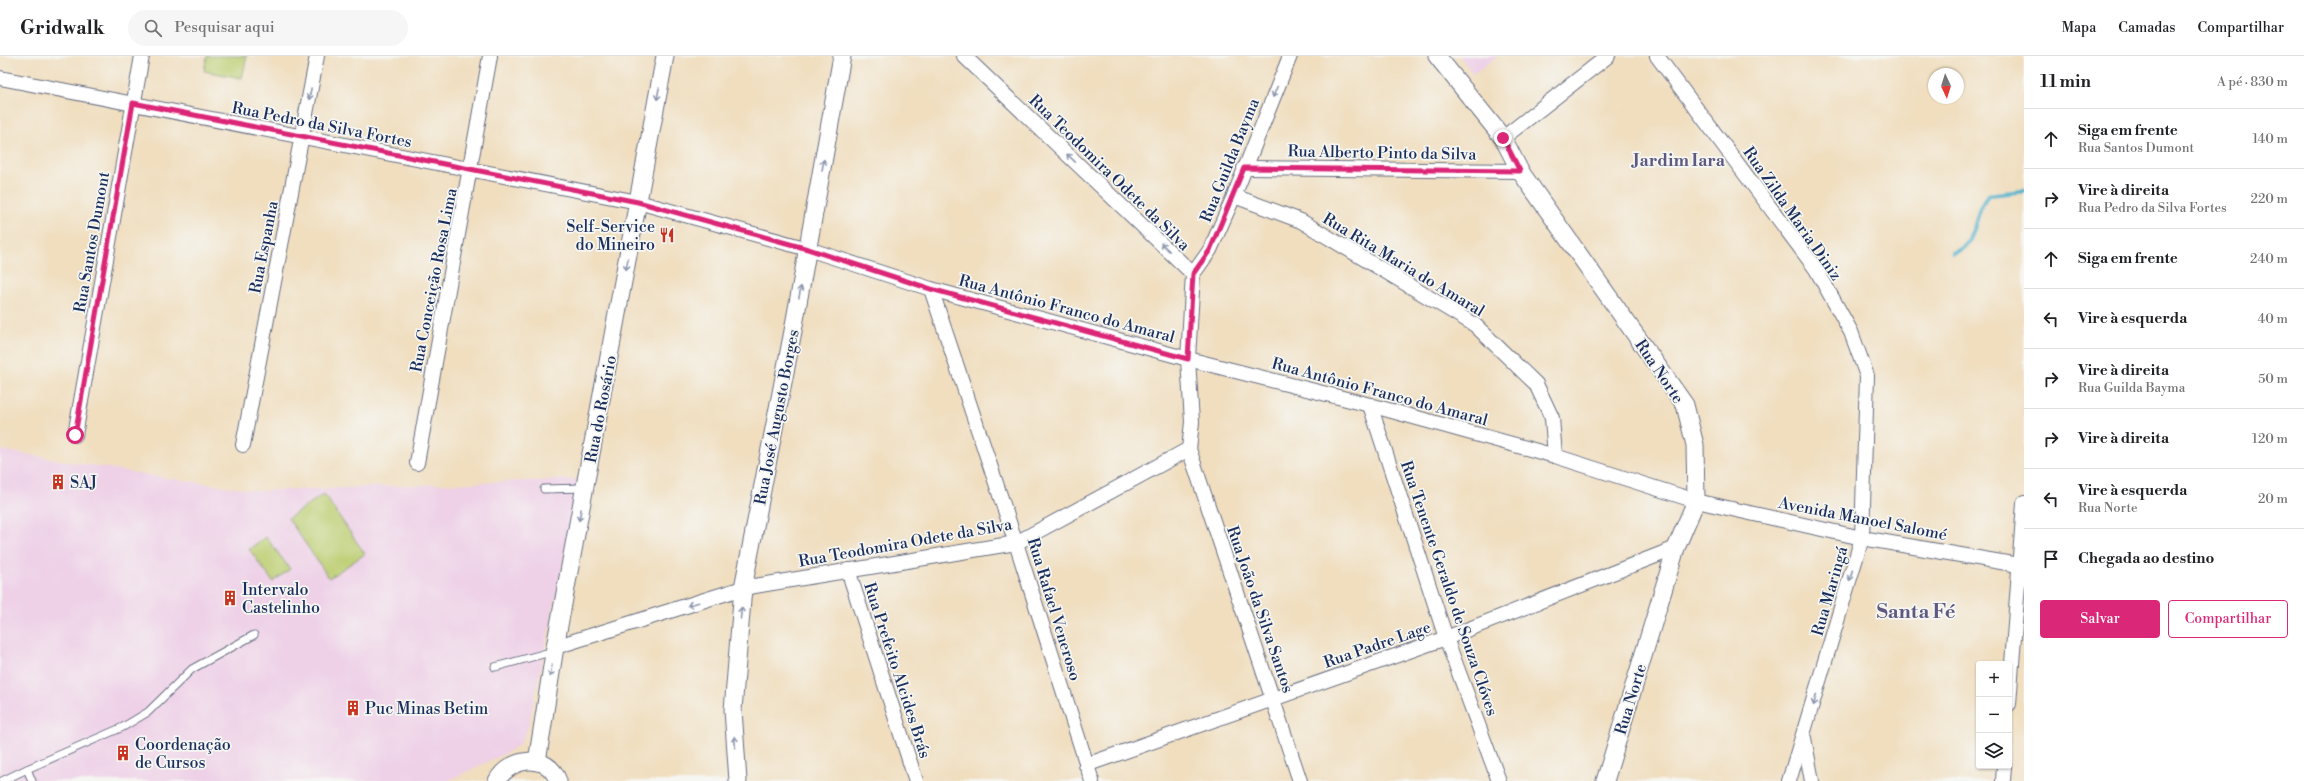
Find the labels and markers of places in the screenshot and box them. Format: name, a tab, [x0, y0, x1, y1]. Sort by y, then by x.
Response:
place label: Self-Service do Mineiro	[566, 217, 655, 255]
restaurant icon: Self-Service do Mineiro	[658, 226, 676, 244]
building icon: SAJ	[49, 473, 67, 491]
place label: SAJ	[70, 473, 97, 493]
place label: Intervalo Castelinho	[242, 580, 320, 618]
building icon: Intervalo Castelinho	[221, 589, 239, 607]
building icon: Puc Minas Betim	[344, 699, 362, 717]
place label: Puc Minas Betim	[365, 699, 488, 719]
place label: Coordenação de Cursos	[135, 735, 231, 773]
building icon: Coordenação de Cursos	[114, 744, 132, 762]

